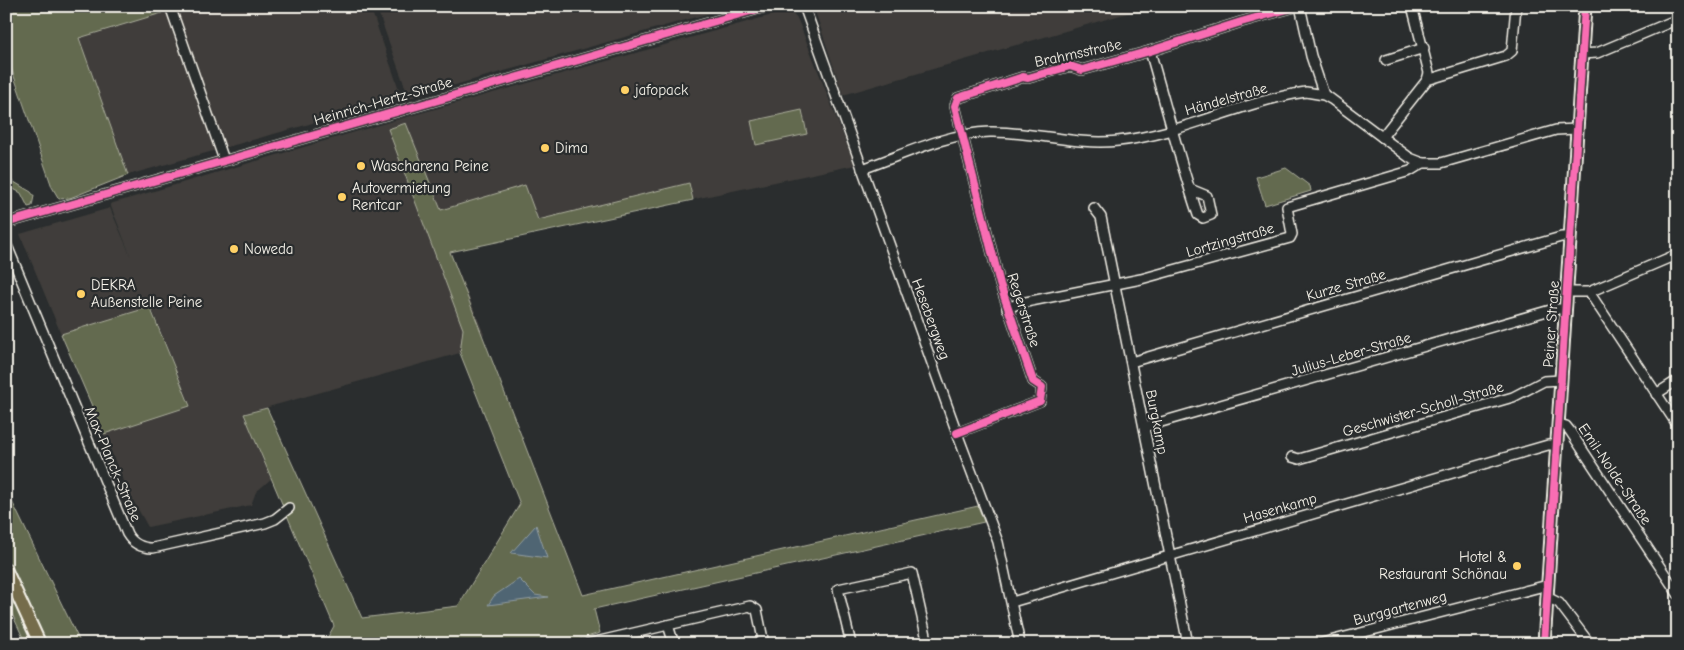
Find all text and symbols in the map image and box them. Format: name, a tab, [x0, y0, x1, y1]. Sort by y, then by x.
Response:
street label: Brahmsstraße	[1033, 35, 1124, 71]
street label: Heinrich-Hertz-Straße	[312, 72, 455, 129]
street label: Händelstraße	[1183, 79, 1270, 119]
place label: jafopack	[633, 81, 689, 99]
marker: jafopack	[619, 84, 631, 96]
place label: Dima	[555, 139, 588, 157]
marker: Dima	[539, 142, 551, 154]
place label: Wascharena Peine	[371, 157, 489, 175]
marker: Wascharena Peine	[355, 160, 367, 172]
place label: Autovermietung Rentcar	[352, 179, 451, 214]
marker: Autovermietung Rentcar	[336, 191, 348, 203]
street label: Lortzingstraße	[1184, 219, 1277, 261]
place label: Noweda	[244, 240, 294, 258]
marker: Noweda	[228, 243, 240, 255]
street label: Kurze Straße	[1304, 265, 1388, 305]
street label: Regerstraße	[1004, 271, 1045, 350]
place label: DEKRA Außenstelle Peine	[91, 276, 203, 311]
street label: Hesebergweg	[908, 276, 954, 362]
street label: Peiner Straße	[1539, 280, 1563, 368]
marker: DEKRA Außenstelle Peine	[75, 288, 87, 300]
street label: Julius-Leber-Straße	[1289, 328, 1414, 380]
street label: Geschwister-Scholl-Straße	[1340, 377, 1506, 441]
street label: Burgkamp	[1142, 388, 1172, 456]
street label: Max-Planck-Straße	[81, 404, 146, 525]
street label: Emil-Nolde-Straße	[1575, 420, 1656, 528]
street label: Hasenkamp	[1241, 489, 1319, 527]
place label: Hotel & Restaurant Schönau	[1379, 548, 1507, 583]
marker: Hotel & Restaurant Schönau	[1511, 560, 1523, 572]
street label: Burggartenweg	[1351, 587, 1449, 629]

